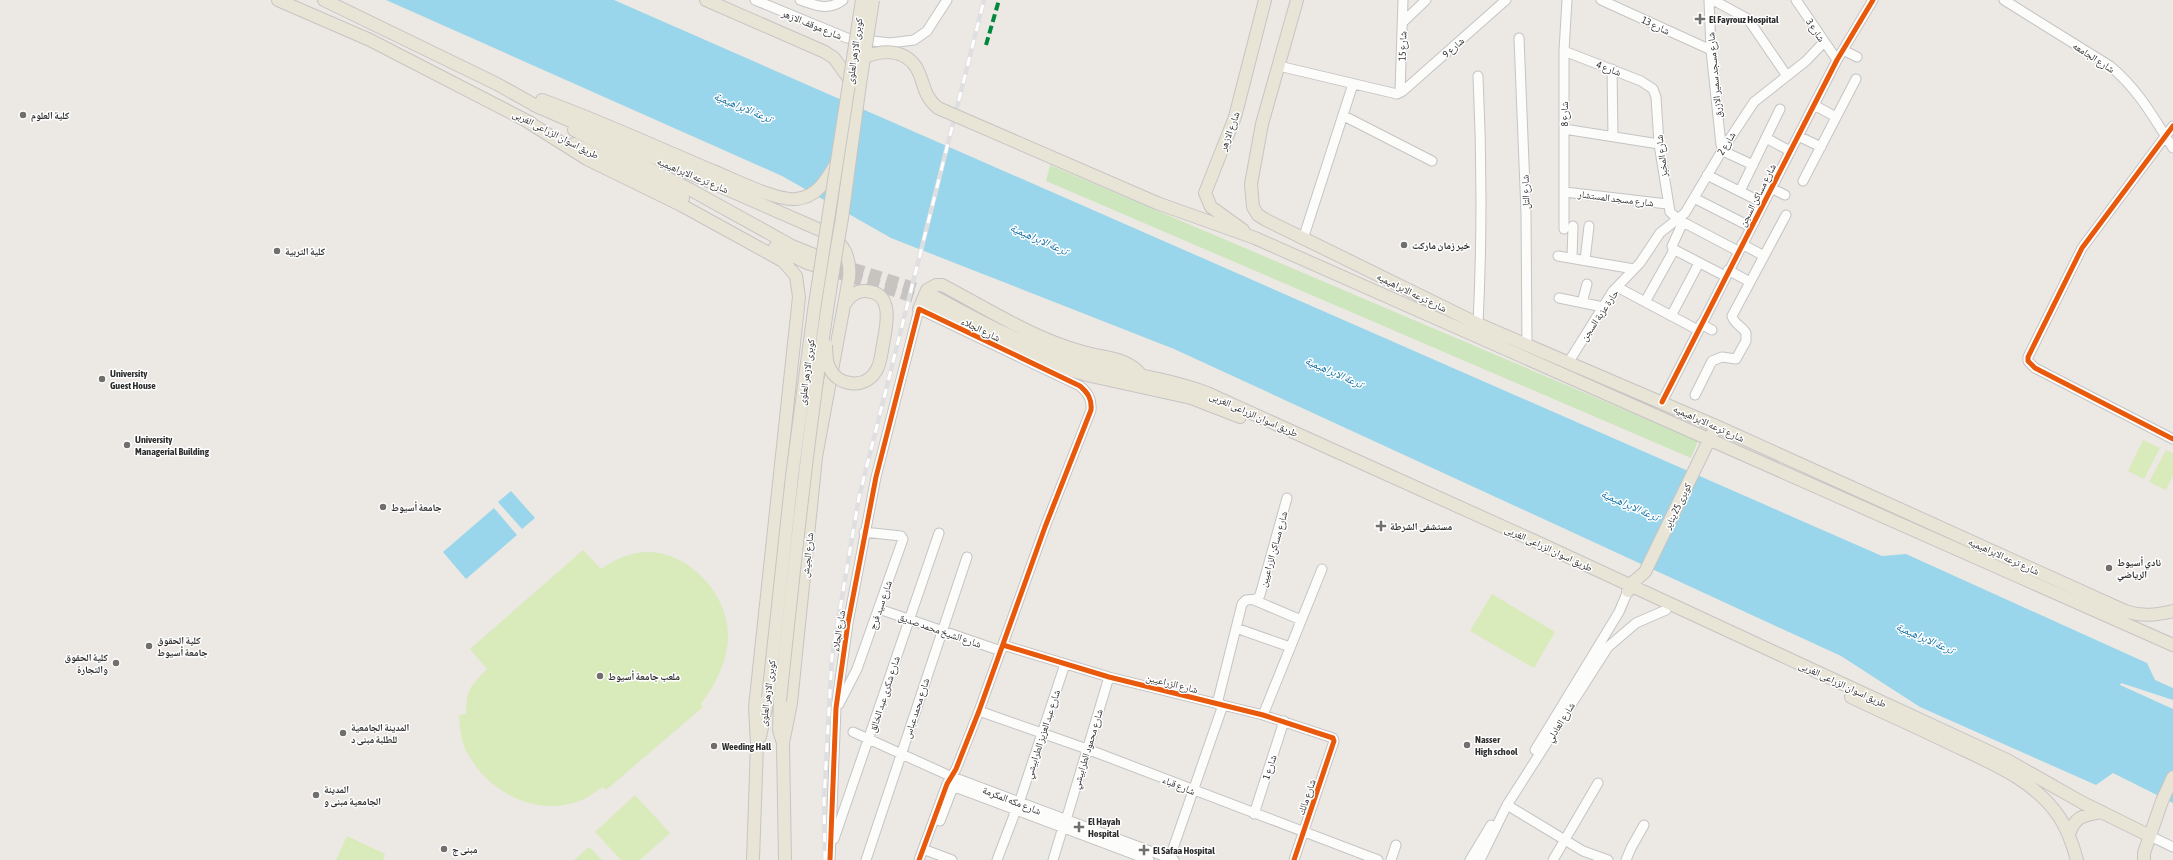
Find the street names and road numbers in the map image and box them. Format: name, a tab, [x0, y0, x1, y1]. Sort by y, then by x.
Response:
street label: شارع موقف الازهر	[779, 7, 844, 43]
street label: شارع 13	[1640, 14, 1672, 38]
street label: كوبرى الازهر العلوى	[844, 17, 866, 85]
street label: شارع 3	[1803, 17, 1827, 45]
street label: شارع 15	[1396, 31, 1410, 61]
street label: شارع مسجد سمير الازرق	[1705, 31, 1725, 118]
street label: شارع 9	[1440, 35, 1467, 61]
street label: شارع الجامعه	[2070, 40, 2117, 76]
street label: شارع 4	[1595, 59, 1623, 79]
street label: شارع 8	[1559, 101, 1571, 127]
street label: طريق اسوان الزراعى الغربى	[510, 108, 601, 162]
street label: شارع الازهر	[1217, 110, 1243, 154]
street label: شارع 2	[1715, 129, 1739, 157]
street label: شارع المخبز	[1653, 134, 1671, 179]
street label: شارع ترعه الابراهيميه	[655, 155, 731, 197]
street label: شارع مساكن السجن	[1737, 162, 1779, 229]
street label: شارع التل	[1519, 174, 1533, 209]
street label: شارع مسجد المستشار	[1576, 188, 1655, 210]
street label: شارع ترعه الابراهيميه	[1375, 271, 1449, 315]
street label: حارة عزبة السجن	[1578, 287, 1622, 344]
street label: شارع الجلاء	[959, 315, 1002, 345]
street label: كوبرى الازهر العلوى	[796, 338, 818, 406]
street label: طريق اسوان الزراعى الغربى	[1208, 390, 1300, 440]
street label: شارع ترعه الابراهيميه	[1671, 403, 1746, 445]
street label: كوبرى 25 يناير	[1661, 481, 1694, 533]
street label: شارع مساكن الزراعيين	[1257, 510, 1291, 589]
street label: طريق اسوان الزراعى الغربى	[1503, 523, 1595, 575]
street label: شارع الجيش	[800, 532, 816, 578]
street label: شارع ترعه الابراهيميه	[1966, 536, 2041, 578]
street label: شارع سيد فرج	[867, 579, 895, 632]
street label: شارع الجلاء	[830, 609, 848, 653]
street label: شارع الشيخ محمد صديق	[897, 611, 983, 651]
street label: شارع شكرى عبد الخالق	[867, 654, 903, 734]
street label: كوبرى الازهر العلوى	[757, 659, 779, 727]
street label: طريق اسوان الزراعى الغربى	[1797, 659, 1889, 711]
street label: شارع الزراعيين	[1144, 672, 1199, 696]
street label: شارع محمد عباس	[902, 676, 932, 740]
street label: شارع عبد العزيز الطرابيشي	[1023, 688, 1065, 781]
street label: شارع العادلي	[1544, 700, 1579, 745]
street label: شارع محمود الطرابيشي	[1070, 707, 1107, 791]
street label: شارع 1	[1260, 753, 1280, 781]
street label: شارع قباء	[1160, 774, 1197, 798]
street label: شارع مالك	[1295, 778, 1319, 817]
street label: شارع مكه المكرمة	[981, 784, 1043, 818]

